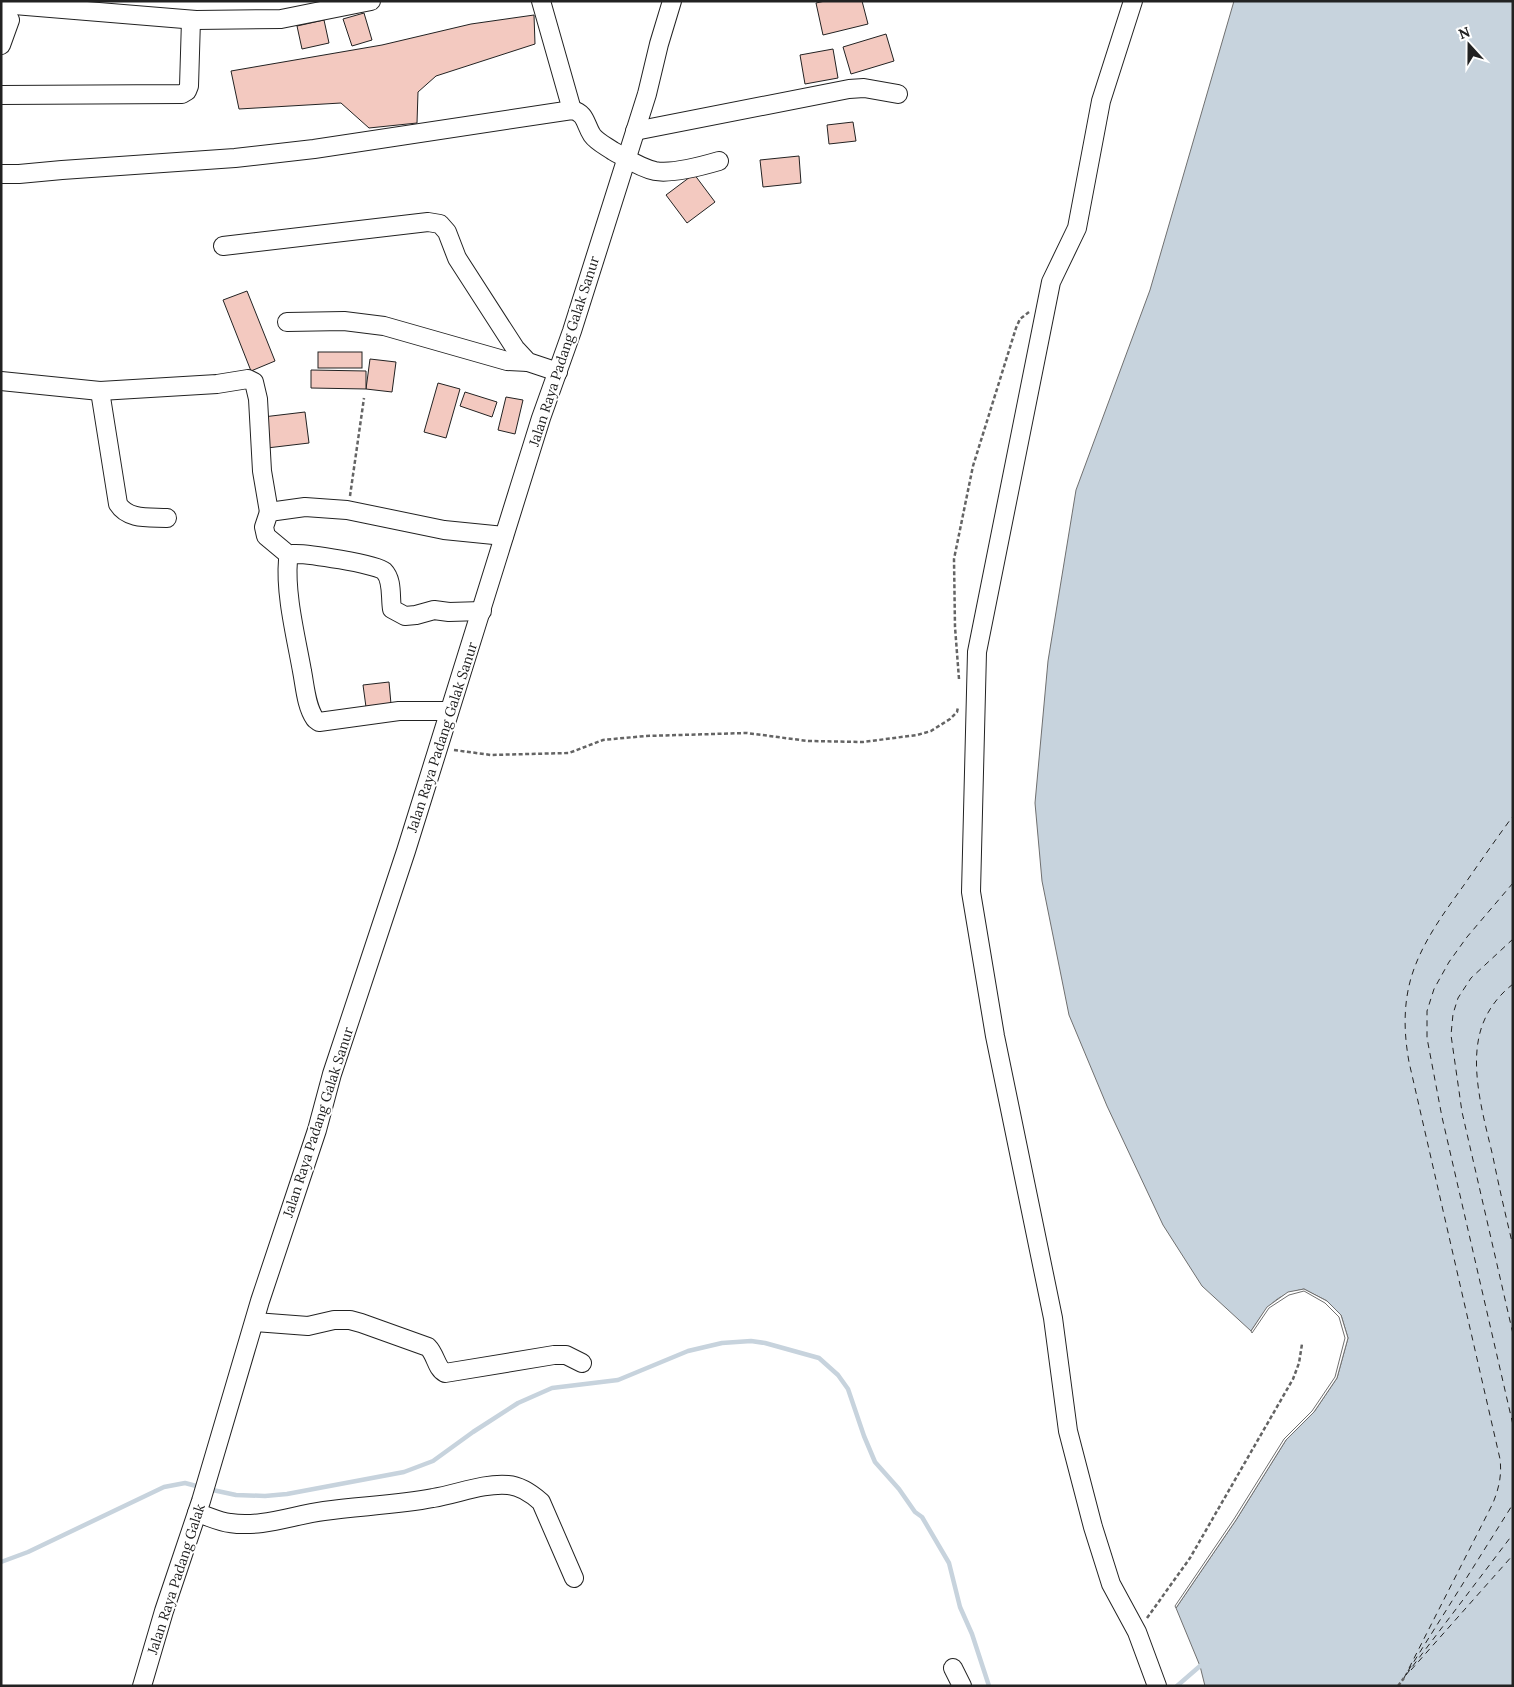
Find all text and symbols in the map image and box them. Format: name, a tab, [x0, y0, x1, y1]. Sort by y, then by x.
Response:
north arrow	[1444, 20, 1494, 70]
text: N	[1456, 22, 1473, 43]
street label: Jalan Raya Padang Galak Sanur	[524, 254, 603, 449]
street label: Jalan Raya Padang Galak Sanur	[402, 640, 481, 835]
street label: Jalan Raya Padang Galak Sanur	[278, 1025, 357, 1220]
street label: Jalan Raya Padang Galak	[143, 1501, 209, 1657]

